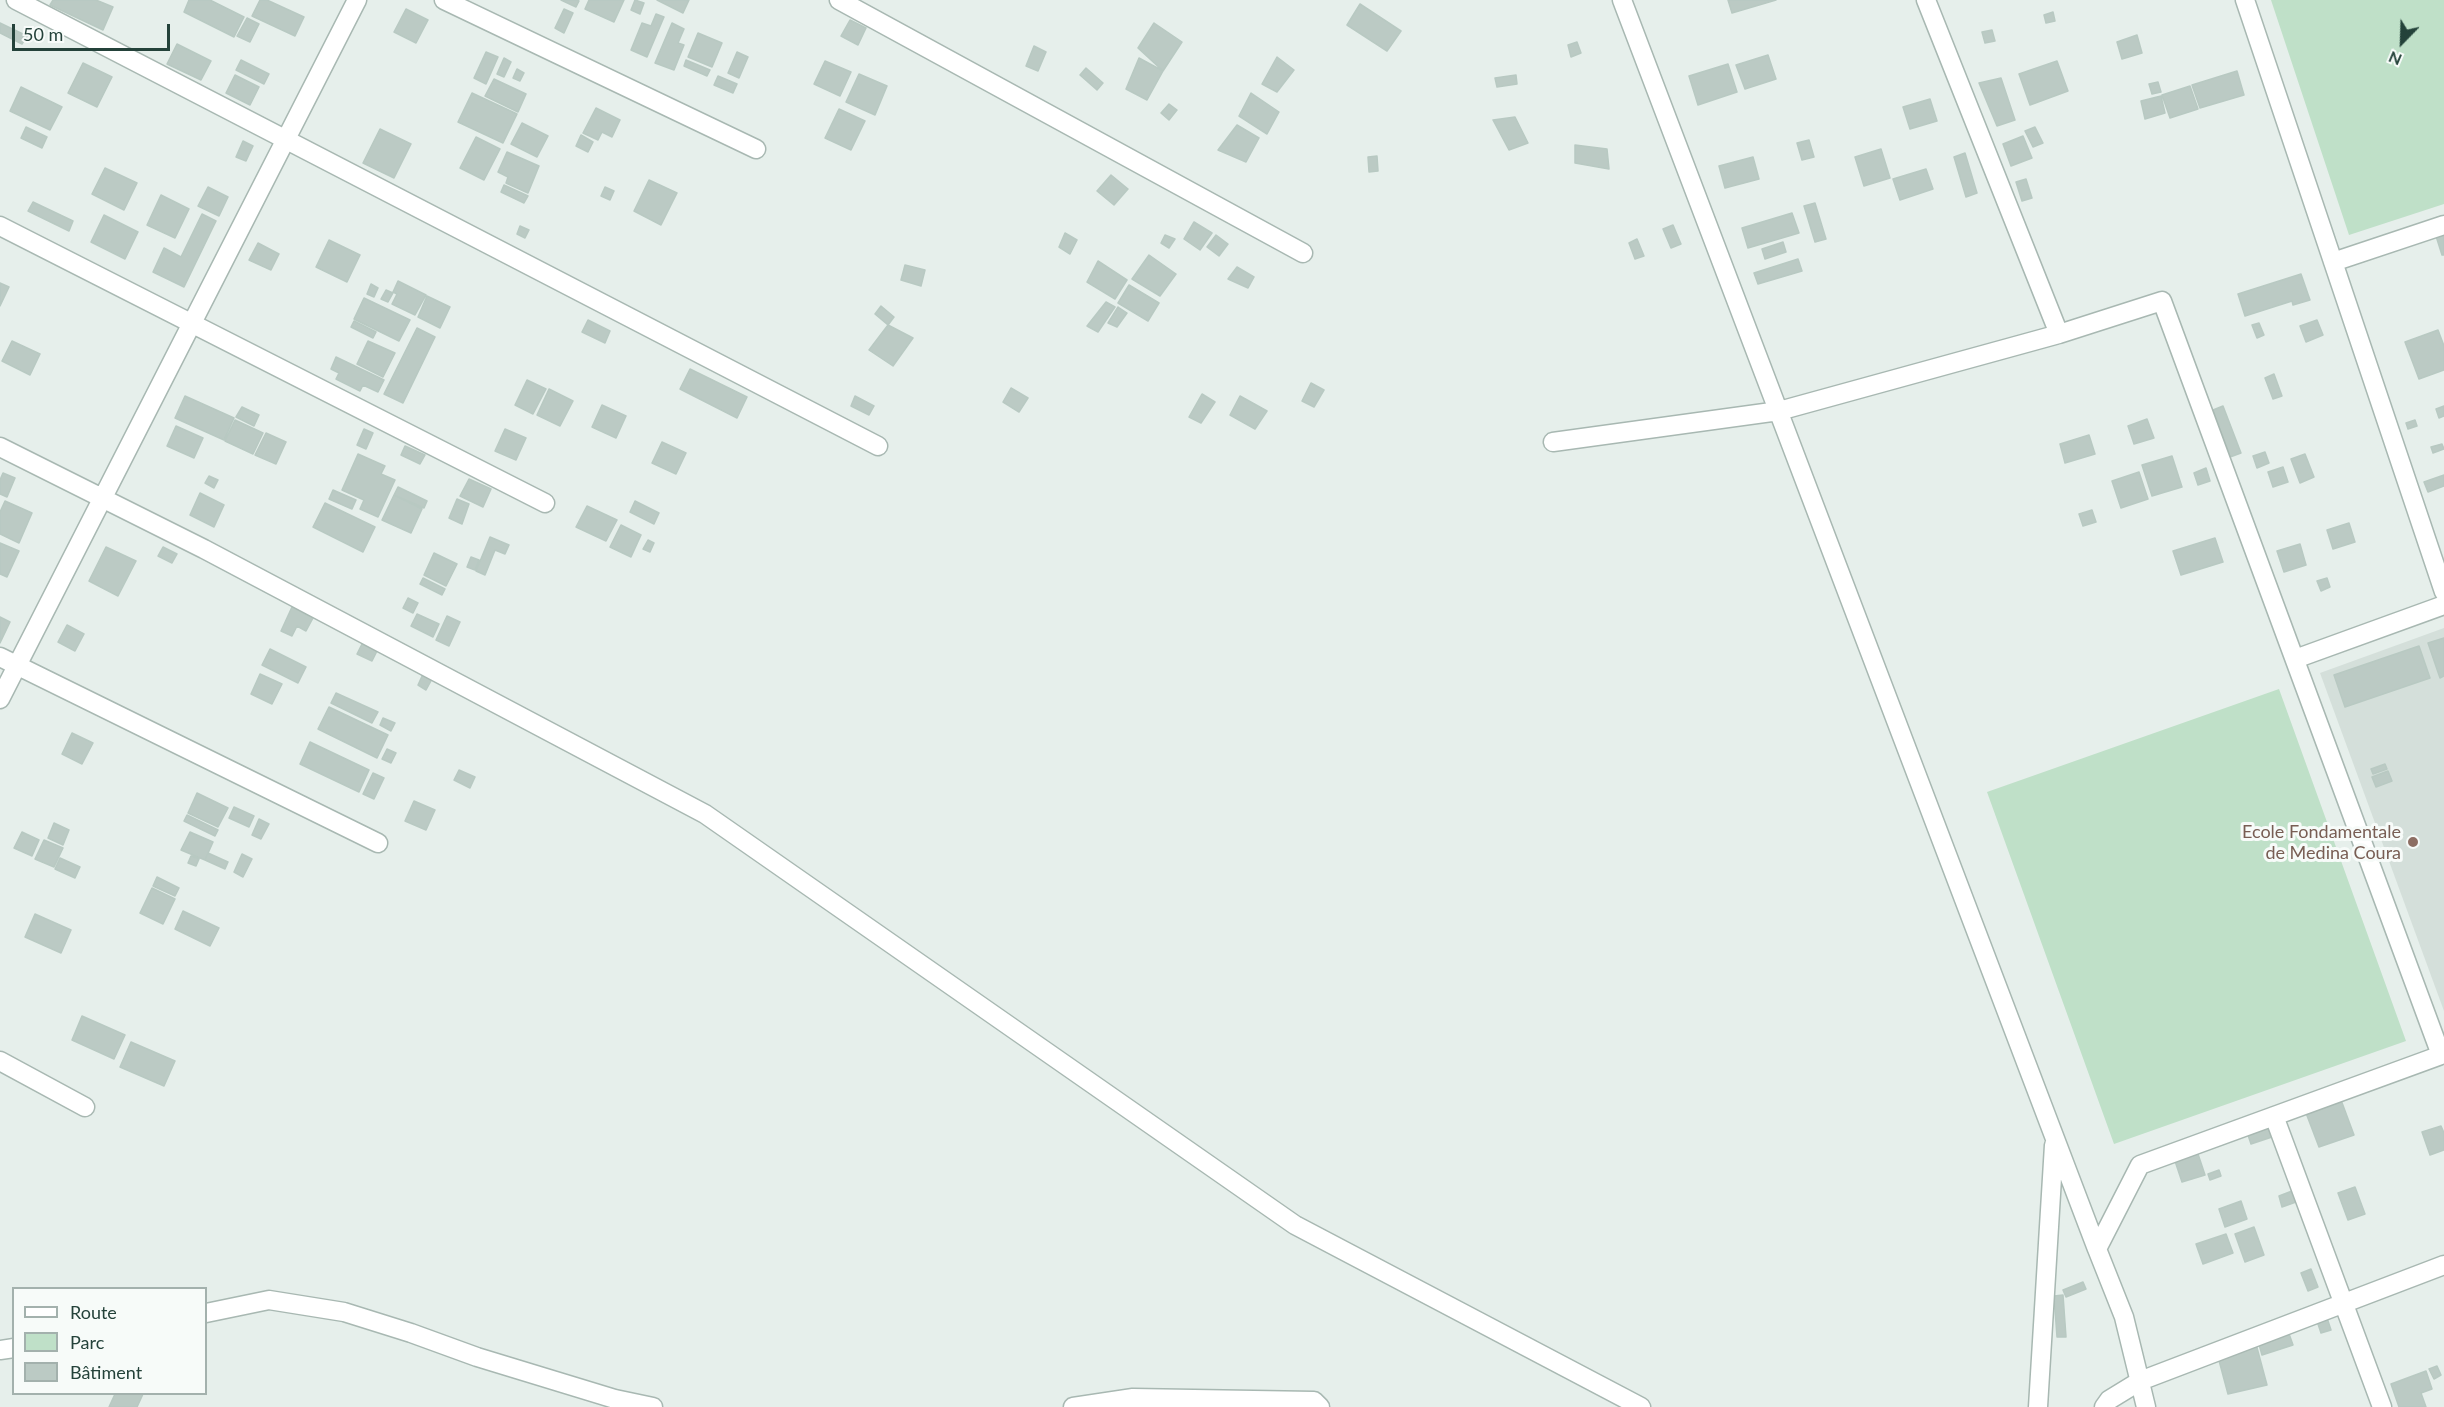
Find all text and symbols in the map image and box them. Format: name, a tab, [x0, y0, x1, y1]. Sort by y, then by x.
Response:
scale bar	[15, 12, 172, 50]
north arrow	[2372, 12, 2432, 72]
text: 50 m	[23, 23, 63, 45]
text: N	[2385, 48, 2404, 70]
place label: Ecole Fondamentale de Medina Coura	[2242, 821, 2401, 864]
marker: Ecole Fondamentale de Medina Coura	[2406, 835, 2420, 849]
legend	[12, 1287, 207, 1395]
text: Route	[70, 1301, 117, 1323]
text: Parc	[70, 1331, 104, 1353]
text: Bâtiment	[70, 1361, 142, 1383]

